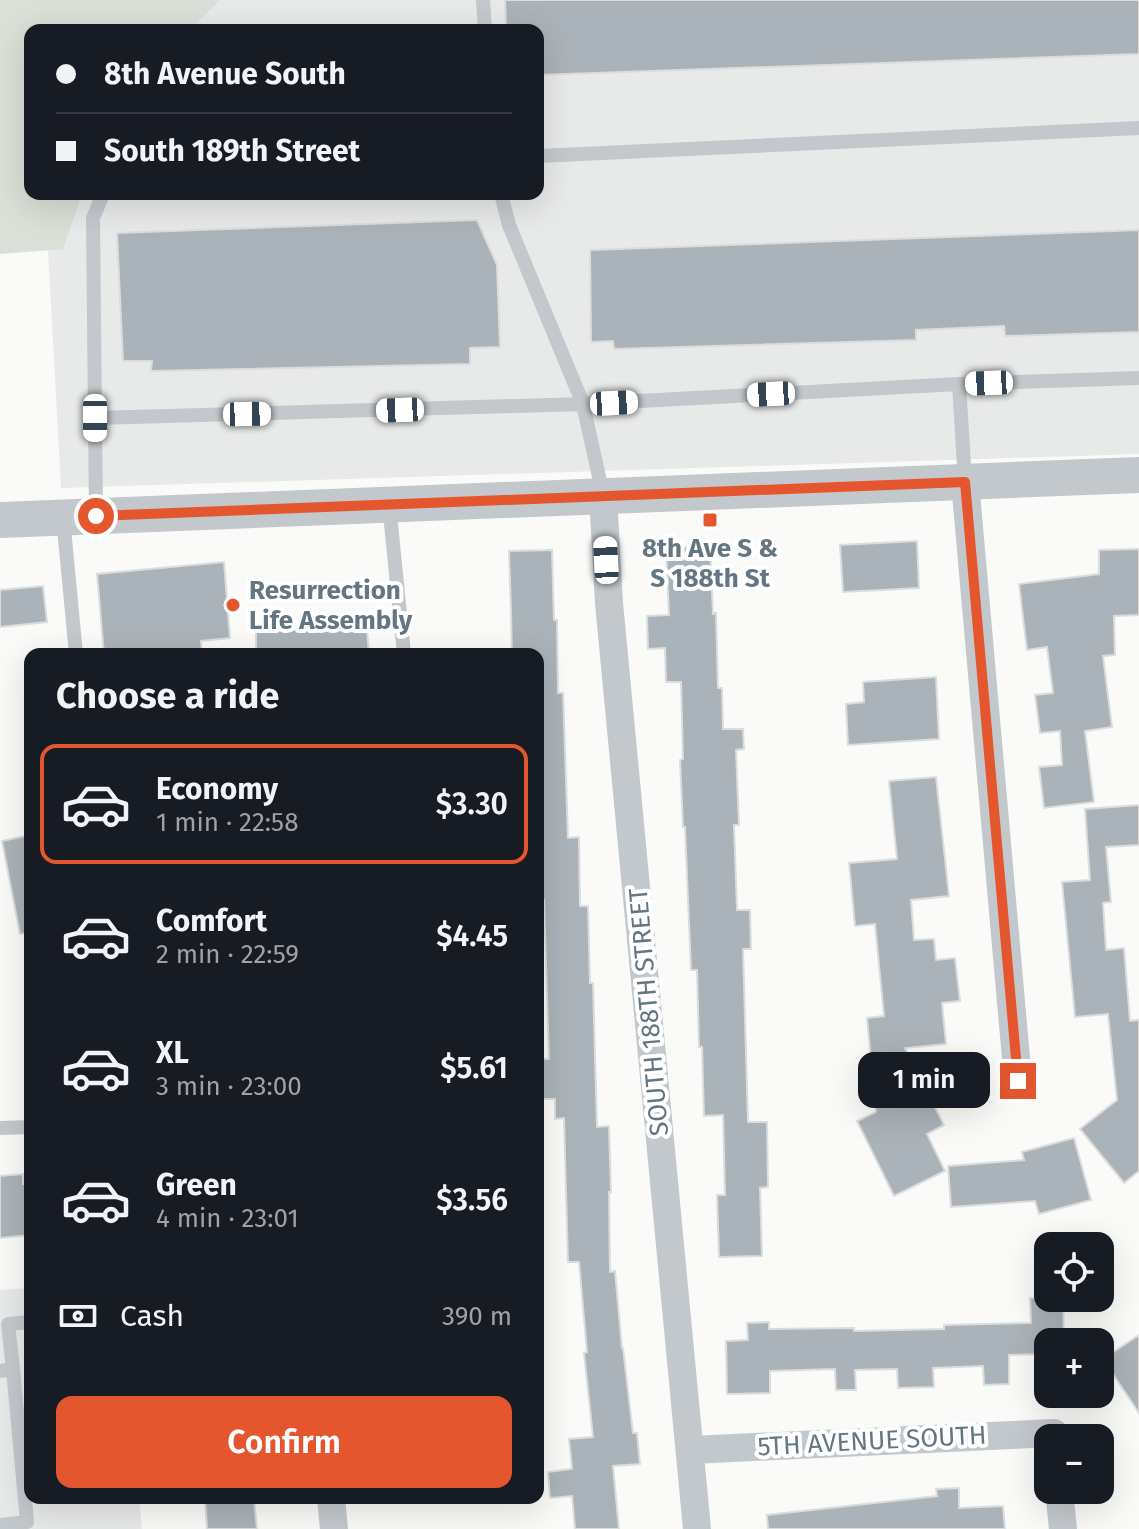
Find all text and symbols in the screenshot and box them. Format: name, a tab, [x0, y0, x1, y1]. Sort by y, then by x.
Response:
text: 8th Avenue South	[104, 56, 346, 92]
text: South 189th Street	[104, 133, 360, 169]
car	[965, 370, 1013, 396]
car	[746, 381, 796, 407]
car	[589, 390, 639, 416]
car	[83, 394, 107, 442]
car	[376, 397, 424, 423]
car	[223, 402, 271, 426]
route start	[78, 498, 114, 534]
marker: 8th Ave S & S 188th St	[701, 511, 719, 529]
place label: 8th Ave S & S 188th St	[642, 533, 778, 594]
car	[593, 535, 619, 585]
place label: Resurrection Life Assembly	[249, 575, 413, 636]
marker: Resurrection Life Assembly	[224, 596, 242, 614]
text: Choose a ride	[56, 674, 279, 718]
icon: car	[60, 768, 132, 840]
text: Economy	[156, 771, 278, 807]
text: $3.30	[436, 786, 508, 822]
text: 1 min · 22:58	[156, 807, 298, 838]
street label: SOUTH 188TH STREET	[623, 886, 675, 1137]
icon: car	[60, 900, 132, 972]
text: Comfort	[156, 903, 267, 939]
text: $4.45	[436, 918, 508, 954]
text: 2 min · 22:59	[156, 939, 299, 970]
icon: car	[60, 1032, 132, 1104]
text: XL	[156, 1035, 189, 1071]
text: $5.61	[440, 1050, 508, 1086]
callout: 1 min	[858, 1053, 990, 1109]
route end	[1000, 1063, 1036, 1099]
text: 1 min	[893, 1064, 955, 1095]
text: 3 min · 23:00	[156, 1071, 302, 1102]
icon: car	[60, 1164, 132, 1236]
text: Green	[156, 1167, 237, 1203]
text: $3.56	[436, 1182, 508, 1218]
text: 4 min · 23:01	[156, 1203, 299, 1234]
map controls	[1034, 1232, 1114, 1504]
button: locate	[1034, 1232, 1114, 1312]
icon: cash	[56, 1294, 100, 1338]
text: Cash	[120, 1298, 184, 1334]
text: 390 m	[442, 1301, 512, 1332]
button: +	[1034, 1328, 1114, 1408]
button: Confirm	[56, 1396, 512, 1488]
street label: 5TH AVENUE SOUTH	[757, 1420, 987, 1462]
button: −	[1034, 1424, 1114, 1504]

